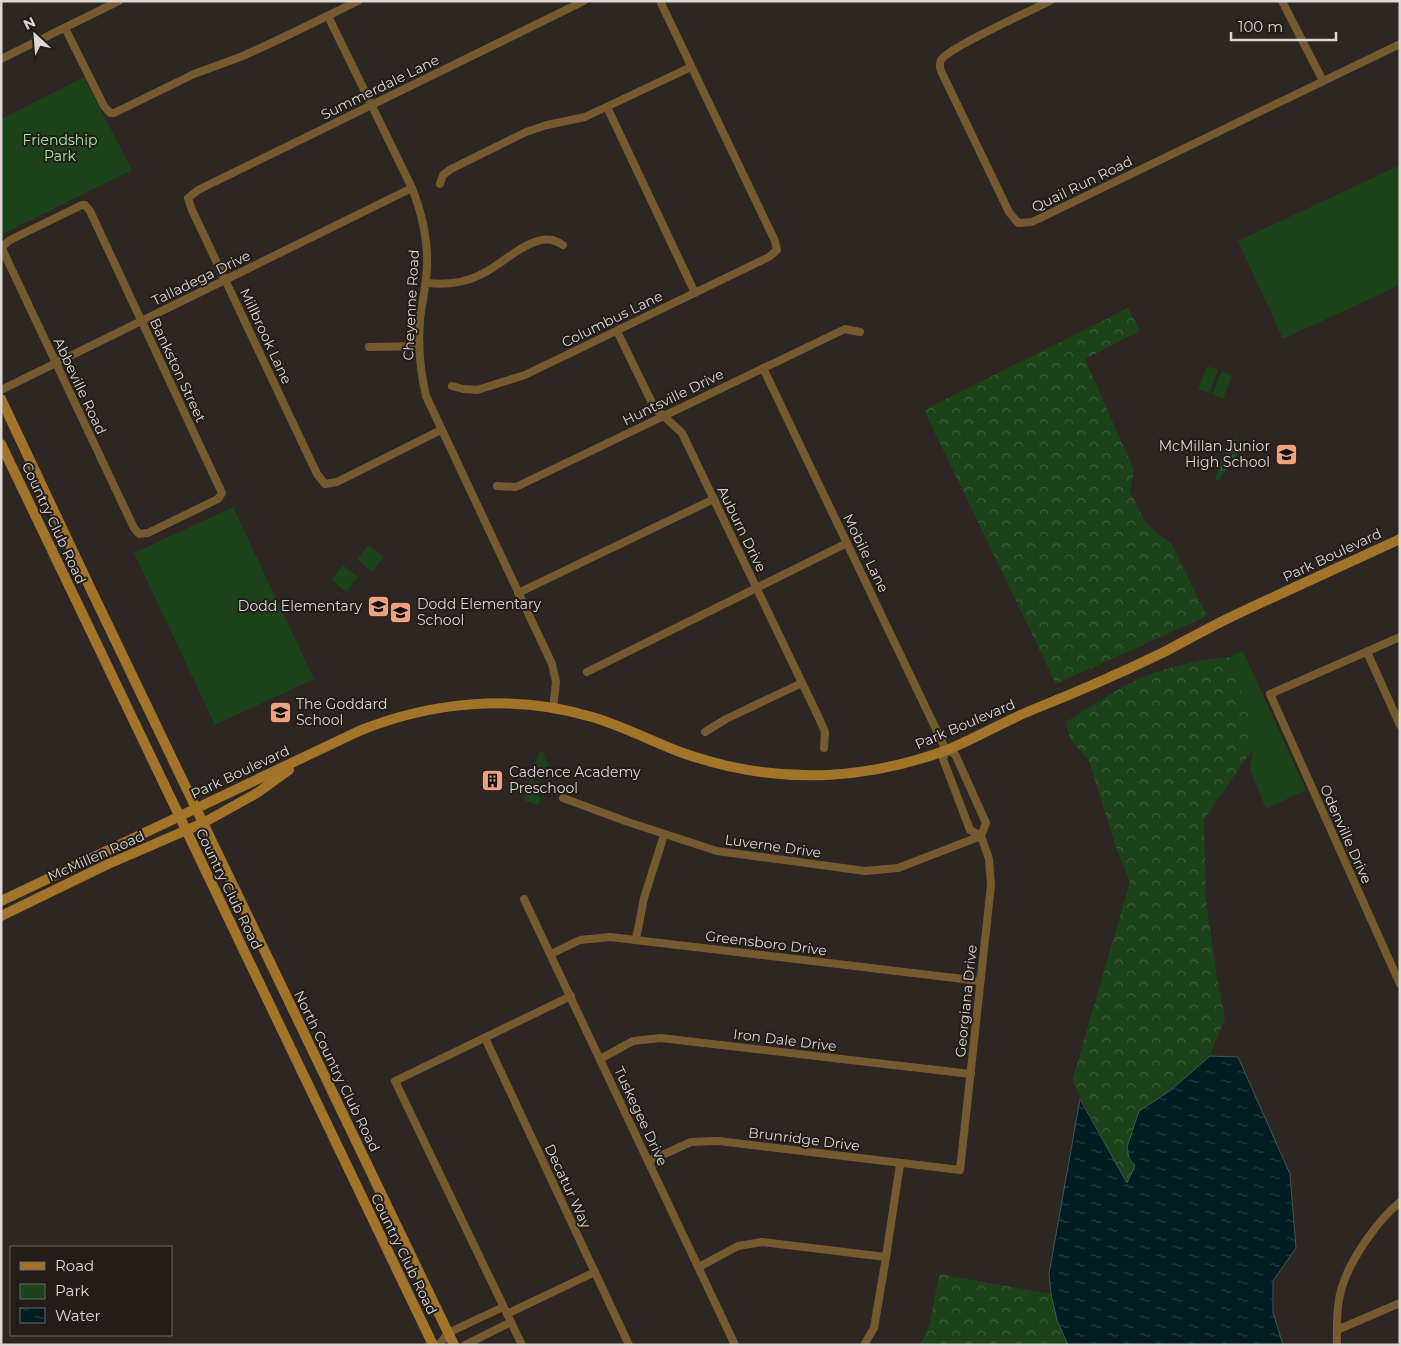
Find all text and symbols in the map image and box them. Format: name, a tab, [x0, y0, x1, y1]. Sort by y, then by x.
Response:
north arrow	[10, 10, 60, 60]
scale bar	[1231, 10, 1336, 42]
text: N	[20, 13, 38, 34]
text: 100 m	[1238, 17, 1283, 36]
street label: Summerdale Lane	[318, 50, 442, 124]
park label: Friendship Park	[23, 131, 97, 165]
street label: Quail Run Road	[1029, 152, 1135, 216]
street label: Talladega Drive	[149, 246, 253, 310]
street label: Cheyenne Road	[399, 249, 423, 361]
street label: Millbrook Lane	[236, 285, 296, 387]
street label: Columbus Lane	[559, 287, 665, 351]
street label: Bankston Street	[146, 315, 210, 425]
street label: Abbeville Road	[50, 335, 110, 437]
street label: Huntsville Drive	[619, 365, 727, 429]
place label: McMillan Junior High School	[1159, 437, 1270, 471]
school or university icon: McMillan Junior High School	[1274, 442, 1298, 466]
street label: Country Club Road	[18, 459, 90, 587]
street label: Auburn Drive	[713, 483, 771, 575]
street label: Mobile Lane	[839, 511, 893, 595]
street label: Park Boulevard	[1280, 524, 1384, 586]
school or university icon: Dodd Elementary	[366, 594, 390, 618]
place label: Dodd Elementary School	[417, 595, 542, 629]
place label: Dodd Elementary	[238, 597, 362, 615]
school or university icon: Dodd Elementary School	[389, 600, 413, 624]
place label: The Goddard School	[296, 695, 387, 729]
street label: Park Boulevard	[912, 695, 1018, 753]
school or university icon: The Goddard School	[268, 700, 292, 724]
street label: Park Boulevard	[188, 741, 292, 803]
place label: Cadence Academy Preschool	[509, 763, 641, 797]
building icon: Cadence Academy Preschool	[481, 768, 505, 792]
street label: Odenville Drive	[1316, 782, 1376, 886]
street label: Country Club Road	[192, 825, 266, 953]
street label: McMillen Road	[45, 827, 147, 885]
street label: Luverne Drive	[724, 830, 822, 862]
street label: Greensboro Drive	[704, 927, 828, 959]
street label: Georgiana Drive	[951, 944, 981, 1058]
street label: North Country Club Road	[290, 987, 384, 1155]
street label: Iron Dale Drive	[732, 1025, 838, 1055]
street label: Tuskegee Drive	[610, 1063, 672, 1169]
street label: Brunridge Drive	[747, 1123, 861, 1155]
street label: Decatur Way	[541, 1141, 596, 1231]
street label: Country Club Road	[367, 1190, 441, 1318]
legend	[10, 1246, 172, 1336]
text: Road	[55, 1256, 94, 1275]
text: Park	[55, 1281, 89, 1300]
text: Water	[55, 1306, 101, 1325]

